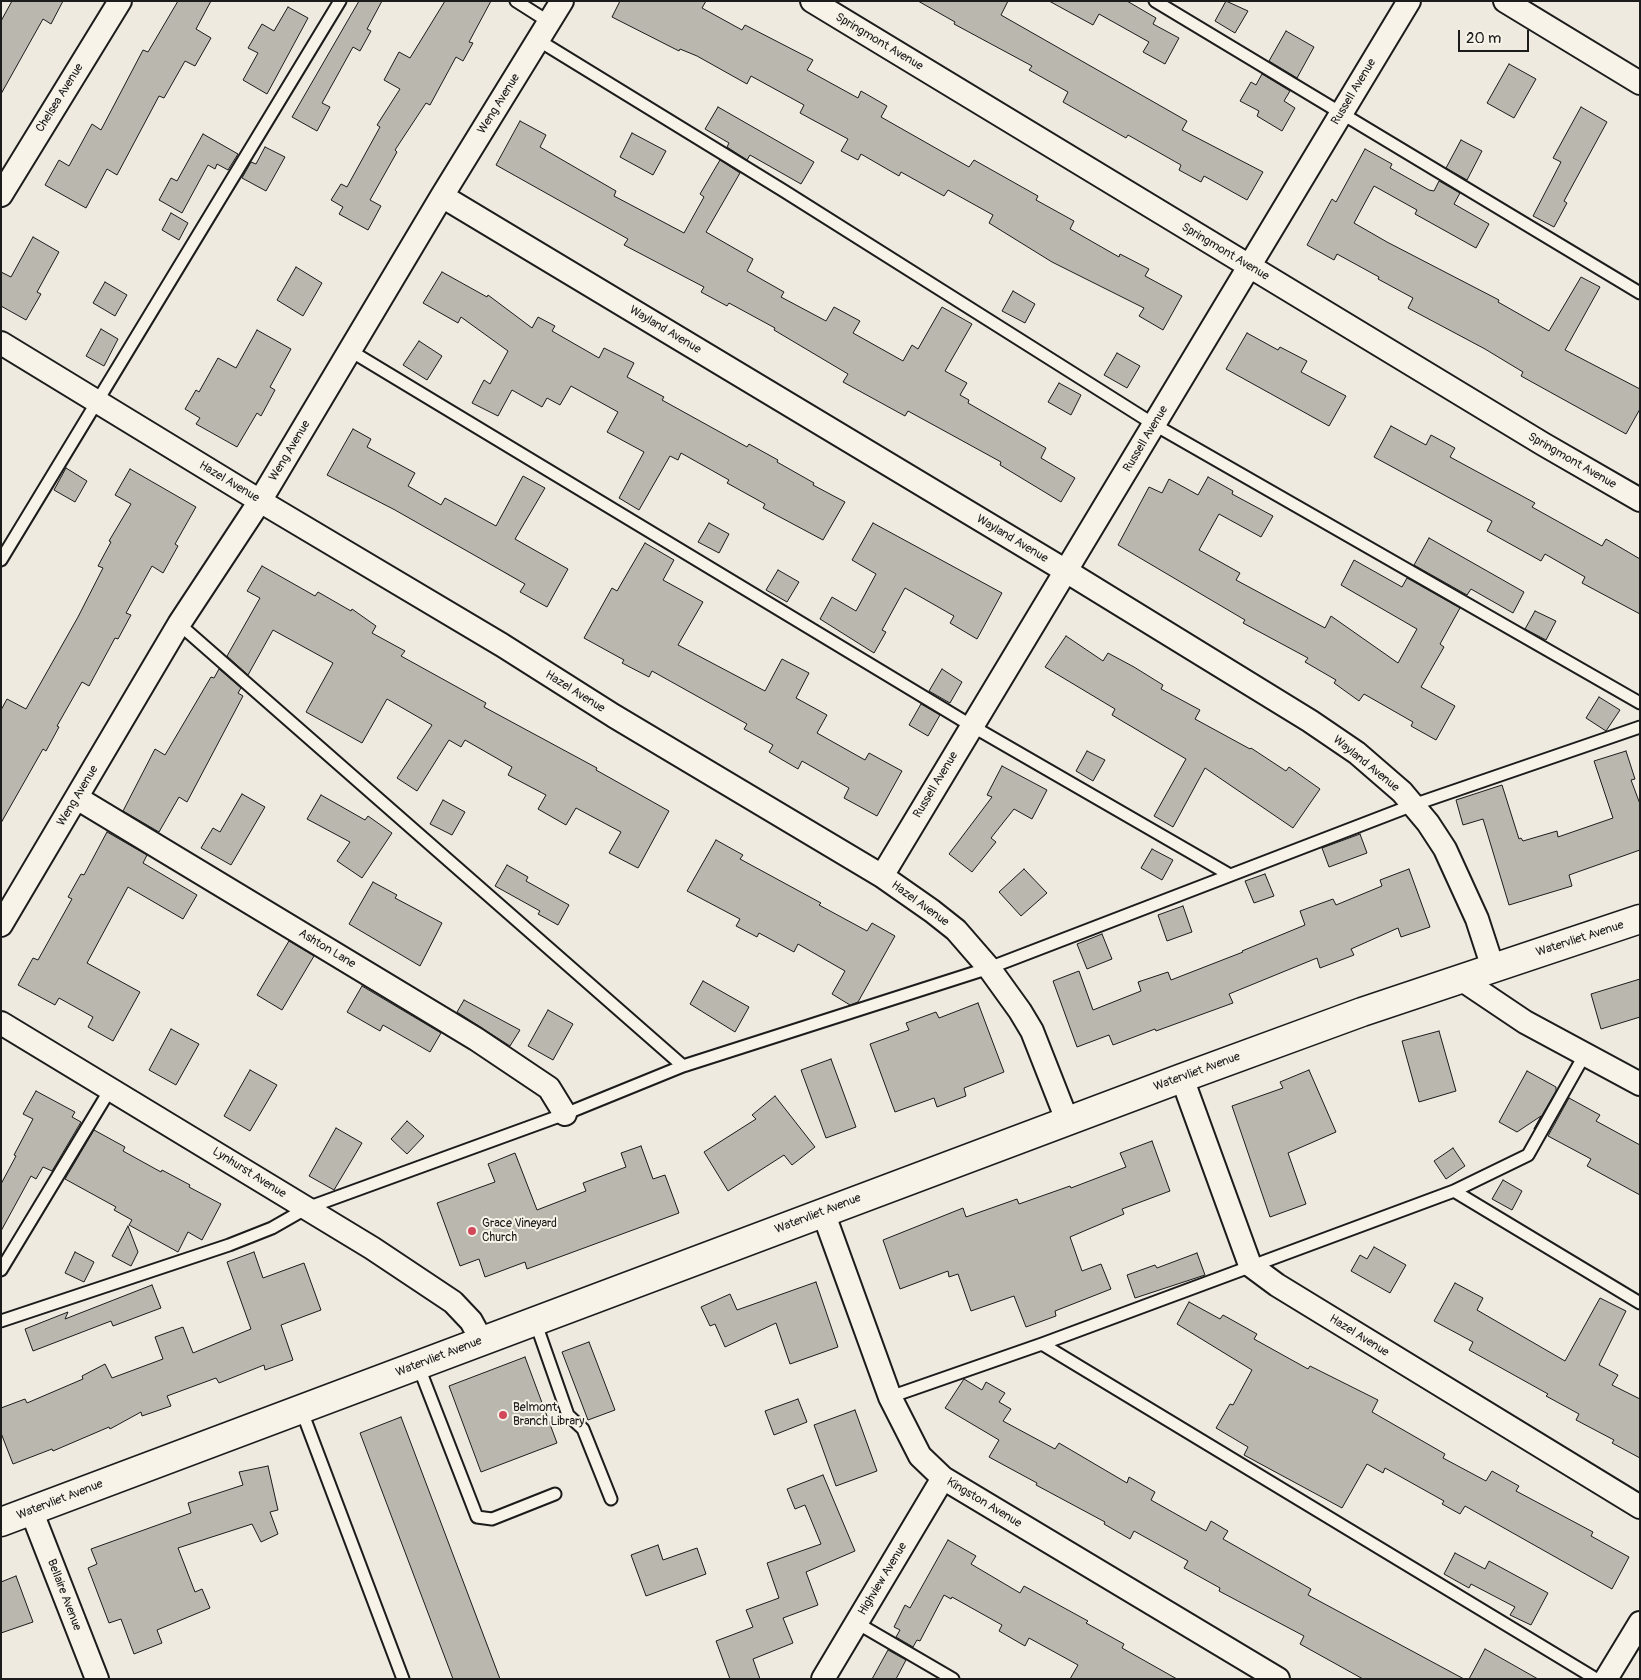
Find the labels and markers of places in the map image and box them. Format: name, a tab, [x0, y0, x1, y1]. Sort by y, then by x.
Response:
place label: Grace Vineyard Church	[482, 1217, 557, 1245]
marker: Grace Vineyard Church	[466, 1225, 478, 1237]
place label: Belmont Branch Library	[513, 1401, 584, 1429]
marker: Belmont Branch Library	[497, 1409, 509, 1421]

